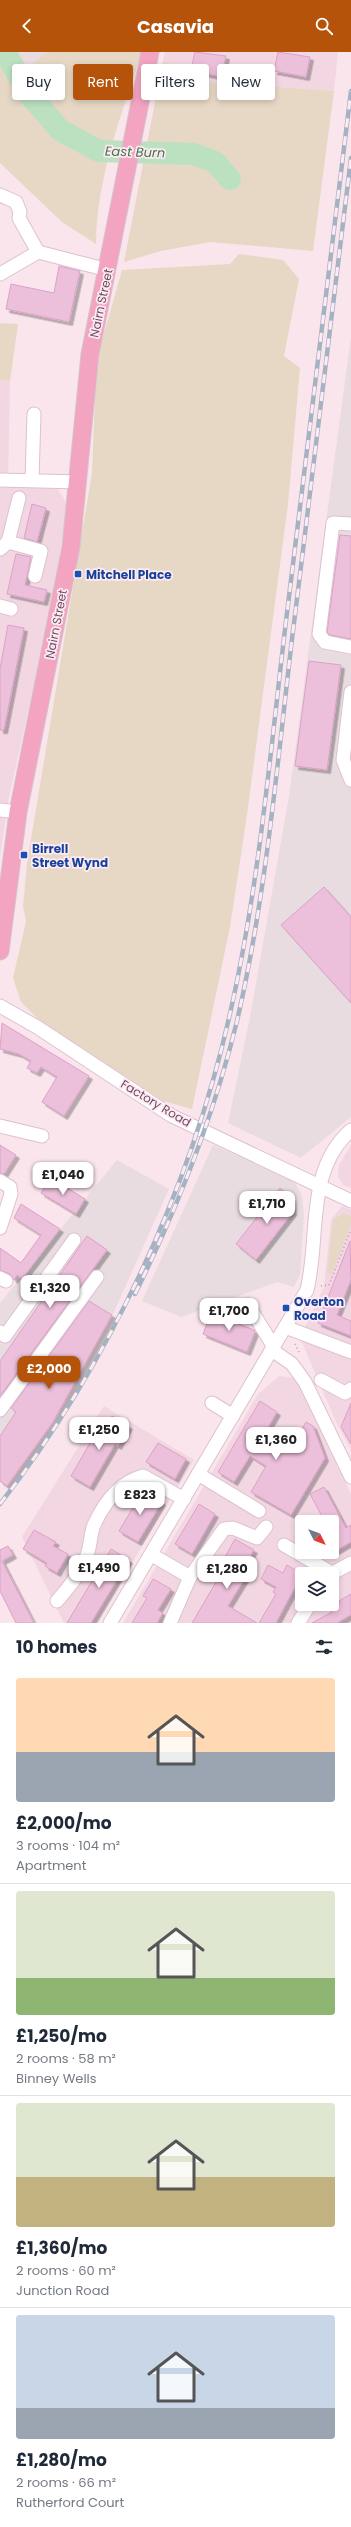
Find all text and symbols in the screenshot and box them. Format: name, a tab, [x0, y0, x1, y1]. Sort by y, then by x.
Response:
text: Casavia	[137, 14, 214, 39]
icon: back	[16, 15, 38, 37]
icon: search	[313, 15, 335, 37]
chip: Buy	[12, 64, 65, 100]
chip: Rent	[73, 64, 133, 100]
chip: Filters	[141, 64, 209, 100]
chip: New	[217, 64, 275, 100]
water label: East Burn	[105, 141, 165, 163]
street label: Nairn Street	[85, 267, 117, 339]
place label: Mitchell Place	[86, 566, 172, 583]
marker: Mitchell Place	[73, 569, 83, 579]
street label: Nairn Street	[41, 588, 71, 660]
place label: Birrell Street Wynd	[32, 840, 108, 871]
marker: Birrell Street Wynd	[19, 850, 29, 860]
street label: Factory Road	[118, 1075, 194, 1131]
pin: £1,040	[30, 1162, 96, 1196]
text: £1,040	[42, 1165, 85, 1184]
pin: £1,710	[234, 1191, 300, 1225]
text: £1,710	[248, 1194, 286, 1213]
pin: £1,320	[17, 1275, 83, 1309]
text: £1,320	[29, 1278, 71, 1297]
place label: Overton Road	[294, 1293, 344, 1324]
pin: £1,700	[196, 1298, 262, 1332]
text: £1,700	[208, 1301, 250, 1320]
marker: Overton Road	[281, 1303, 291, 1313]
pin: £2,000	[16, 1356, 82, 1390]
text: £2,000	[26, 1359, 72, 1378]
pin: £1,250	[66, 1417, 132, 1451]
text: £1,250	[78, 1420, 120, 1439]
pin: £1,360	[243, 1427, 309, 1461]
text: £1,360	[255, 1430, 297, 1449]
pin: £823	[116, 1482, 164, 1516]
text: £823	[124, 1485, 156, 1504]
north arrow	[295, 1515, 339, 1559]
map controls	[295, 1515, 339, 1611]
pin: £1,490	[66, 1555, 132, 1589]
pin: £1,280	[194, 1556, 260, 1590]
text: £1,490	[78, 1558, 120, 1577]
text: £1,280	[206, 1559, 248, 1578]
button: layers	[295, 1567, 339, 1611]
text: 10 homes	[16, 1635, 97, 1659]
icon: filters	[313, 1636, 335, 1658]
icon: home	[140, 1704, 212, 1776]
text: £2,000/mo	[16, 1811, 112, 1835]
text: 3 rooms · 104 m²	[16, 1836, 120, 1855]
text: Apartment	[16, 1856, 86, 1875]
icon: home	[140, 1917, 212, 1989]
text: £1,250/mo	[16, 2024, 107, 2048]
text: 2 rooms · 58 m²	[16, 2049, 116, 2068]
text: Binney Wells	[16, 2069, 97, 2088]
icon: home	[140, 2129, 212, 2201]
text: £1,360/mo	[16, 2236, 107, 2260]
text: 2 rooms · 60 m²	[16, 2261, 116, 2280]
text: Junction Road	[16, 2281, 109, 2300]
icon: home	[140, 2341, 212, 2413]
text: £1,280/mo	[16, 2448, 107, 2472]
text: 2 rooms · 66 m²	[16, 2473, 116, 2492]
text: Rutherford Court	[16, 2493, 124, 2512]

